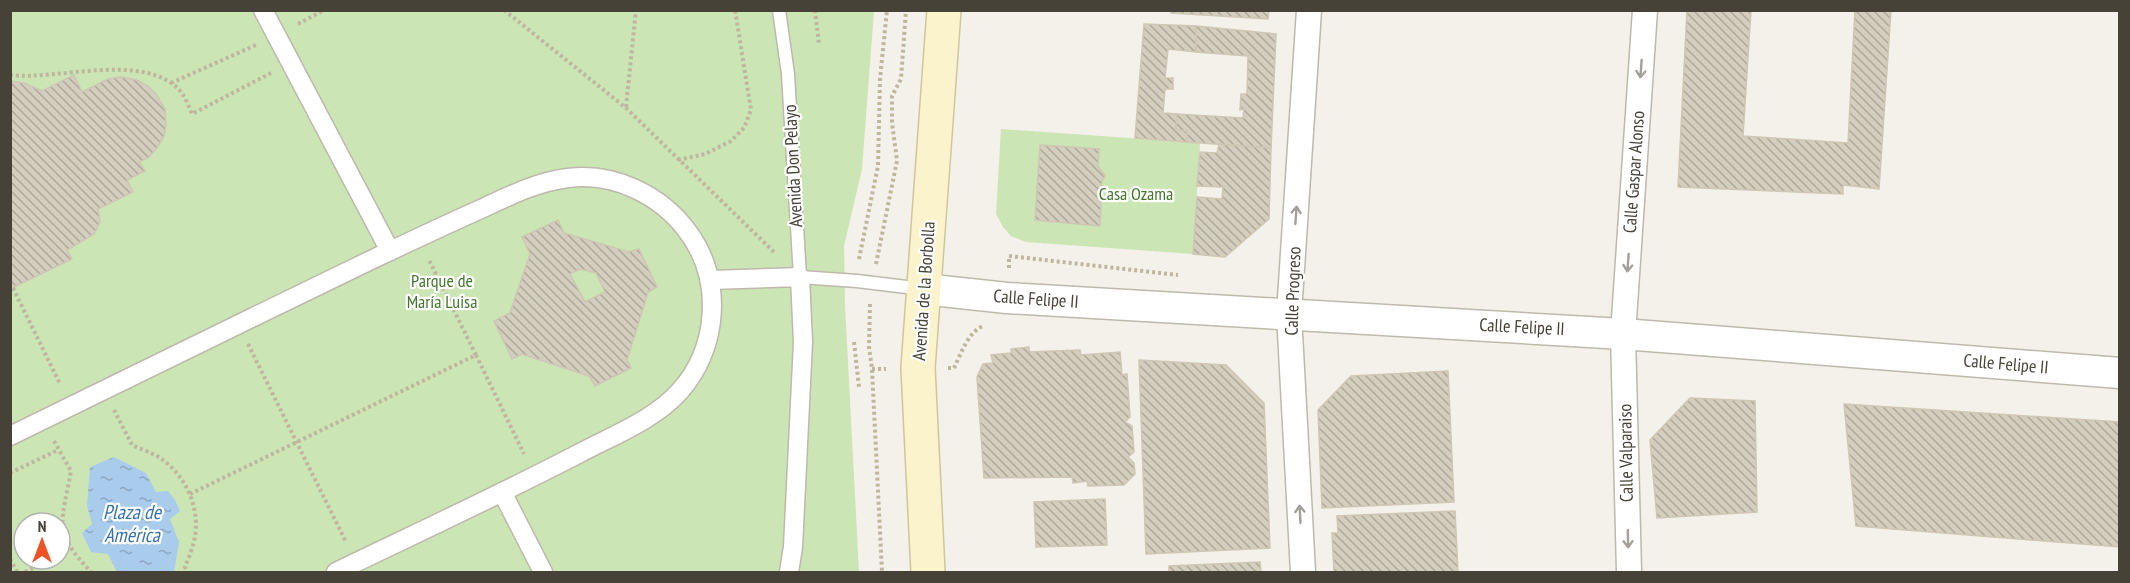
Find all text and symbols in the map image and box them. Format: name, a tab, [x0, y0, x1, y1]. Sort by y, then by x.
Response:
one-way arrow	[1635, 58, 1646, 78]
street label: Avenida Don Pelayo	[778, 104, 807, 228]
street label: Calle Gaspar Alonso	[1618, 110, 1649, 234]
park label: Casa Ozama	[1099, 182, 1173, 205]
one-way arrow	[1290, 205, 1301, 225]
street label: Avenida de la Borbolla	[907, 221, 940, 361]
street label: Calle Progreso	[1279, 246, 1306, 336]
one-way arrow	[1622, 253, 1633, 273]
park label: Parque de María Luisa	[407, 269, 477, 313]
street label: Calle Felipe II	[993, 284, 1079, 313]
street label: Calle Felipe II	[1479, 313, 1565, 340]
street label: Calle Felipe II	[1963, 348, 2050, 379]
street label: Calle Valparaiso	[1613, 403, 1638, 502]
water label: Plaza de América	[103, 499, 163, 548]
one-way arrow	[1295, 505, 1306, 525]
north arrow	[12, 511, 72, 571]
text: N	[38, 516, 46, 536]
one-way arrow	[1623, 529, 1634, 549]

